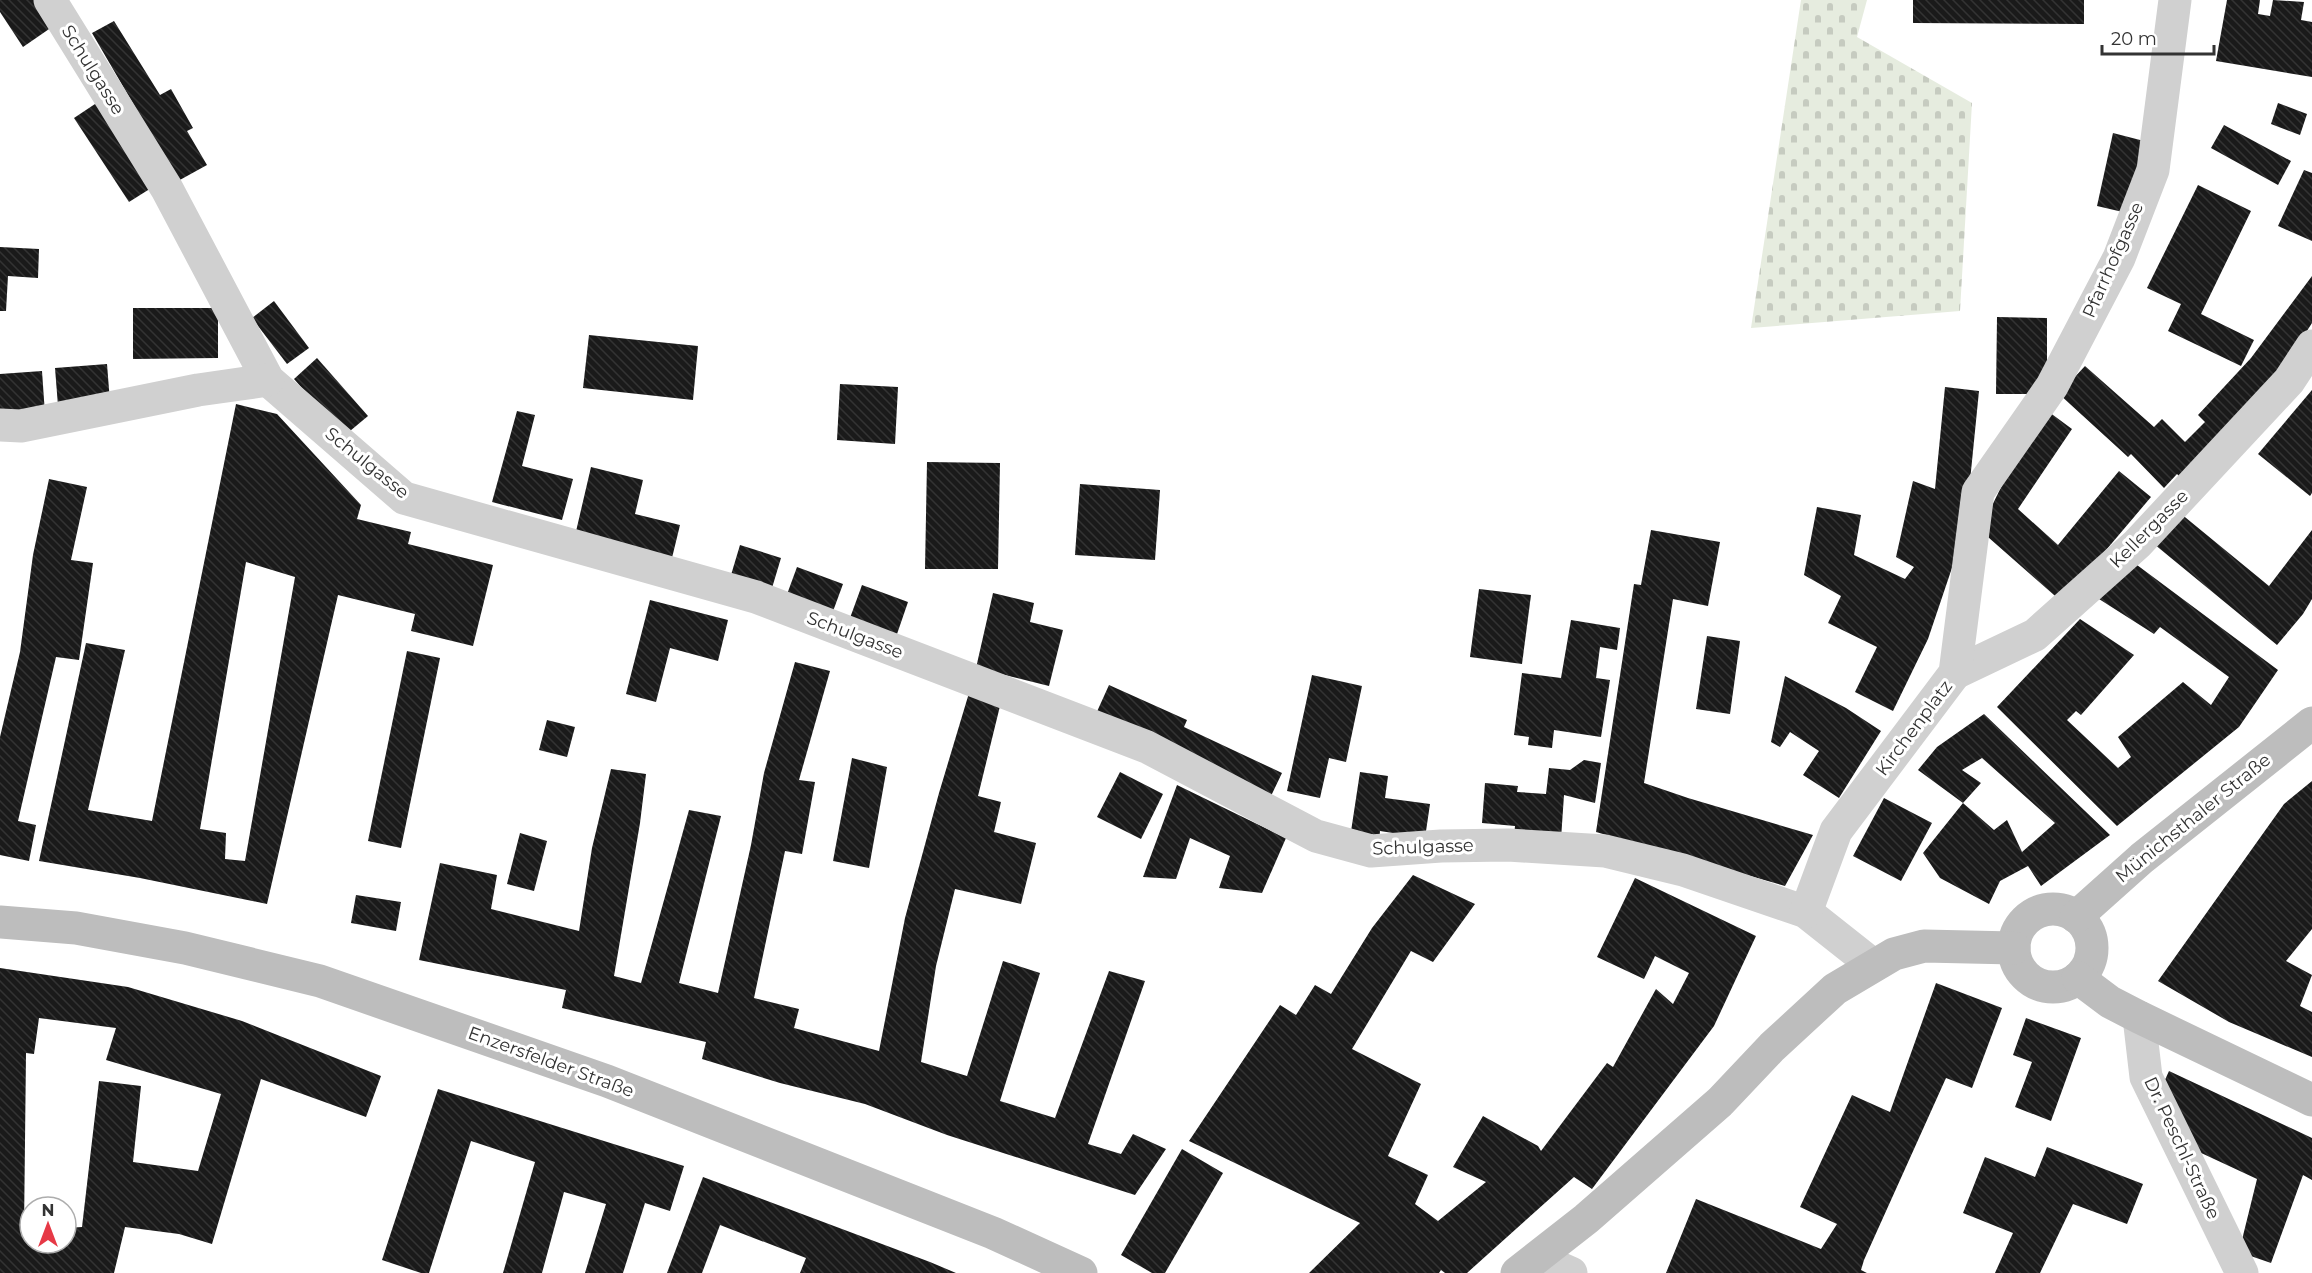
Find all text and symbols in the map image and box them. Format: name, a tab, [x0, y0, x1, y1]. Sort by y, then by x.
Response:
scale bar	[2102, 18, 2214, 56]
street label: Schulgasse	[57, 21, 129, 119]
text: 20 m	[2111, 28, 2157, 50]
street label: Pfarrhofgasse	[2078, 199, 2148, 321]
street label: Schulgasse	[321, 422, 413, 504]
street label: Kellergasse	[2105, 485, 2193, 573]
street label: Schulgasse	[804, 607, 906, 664]
street label: Kirchenplatz	[1871, 676, 1957, 780]
street label: Münichsthaler Straße	[2111, 749, 2275, 887]
street label: Schulgasse	[1372, 834, 1474, 860]
street label: Enzersfelder Straße	[465, 1022, 637, 1102]
street label: Dr. Peschl-Straße	[2139, 1073, 2225, 1223]
north arrow	[18, 1195, 78, 1255]
text: N	[42, 1201, 54, 1220]

